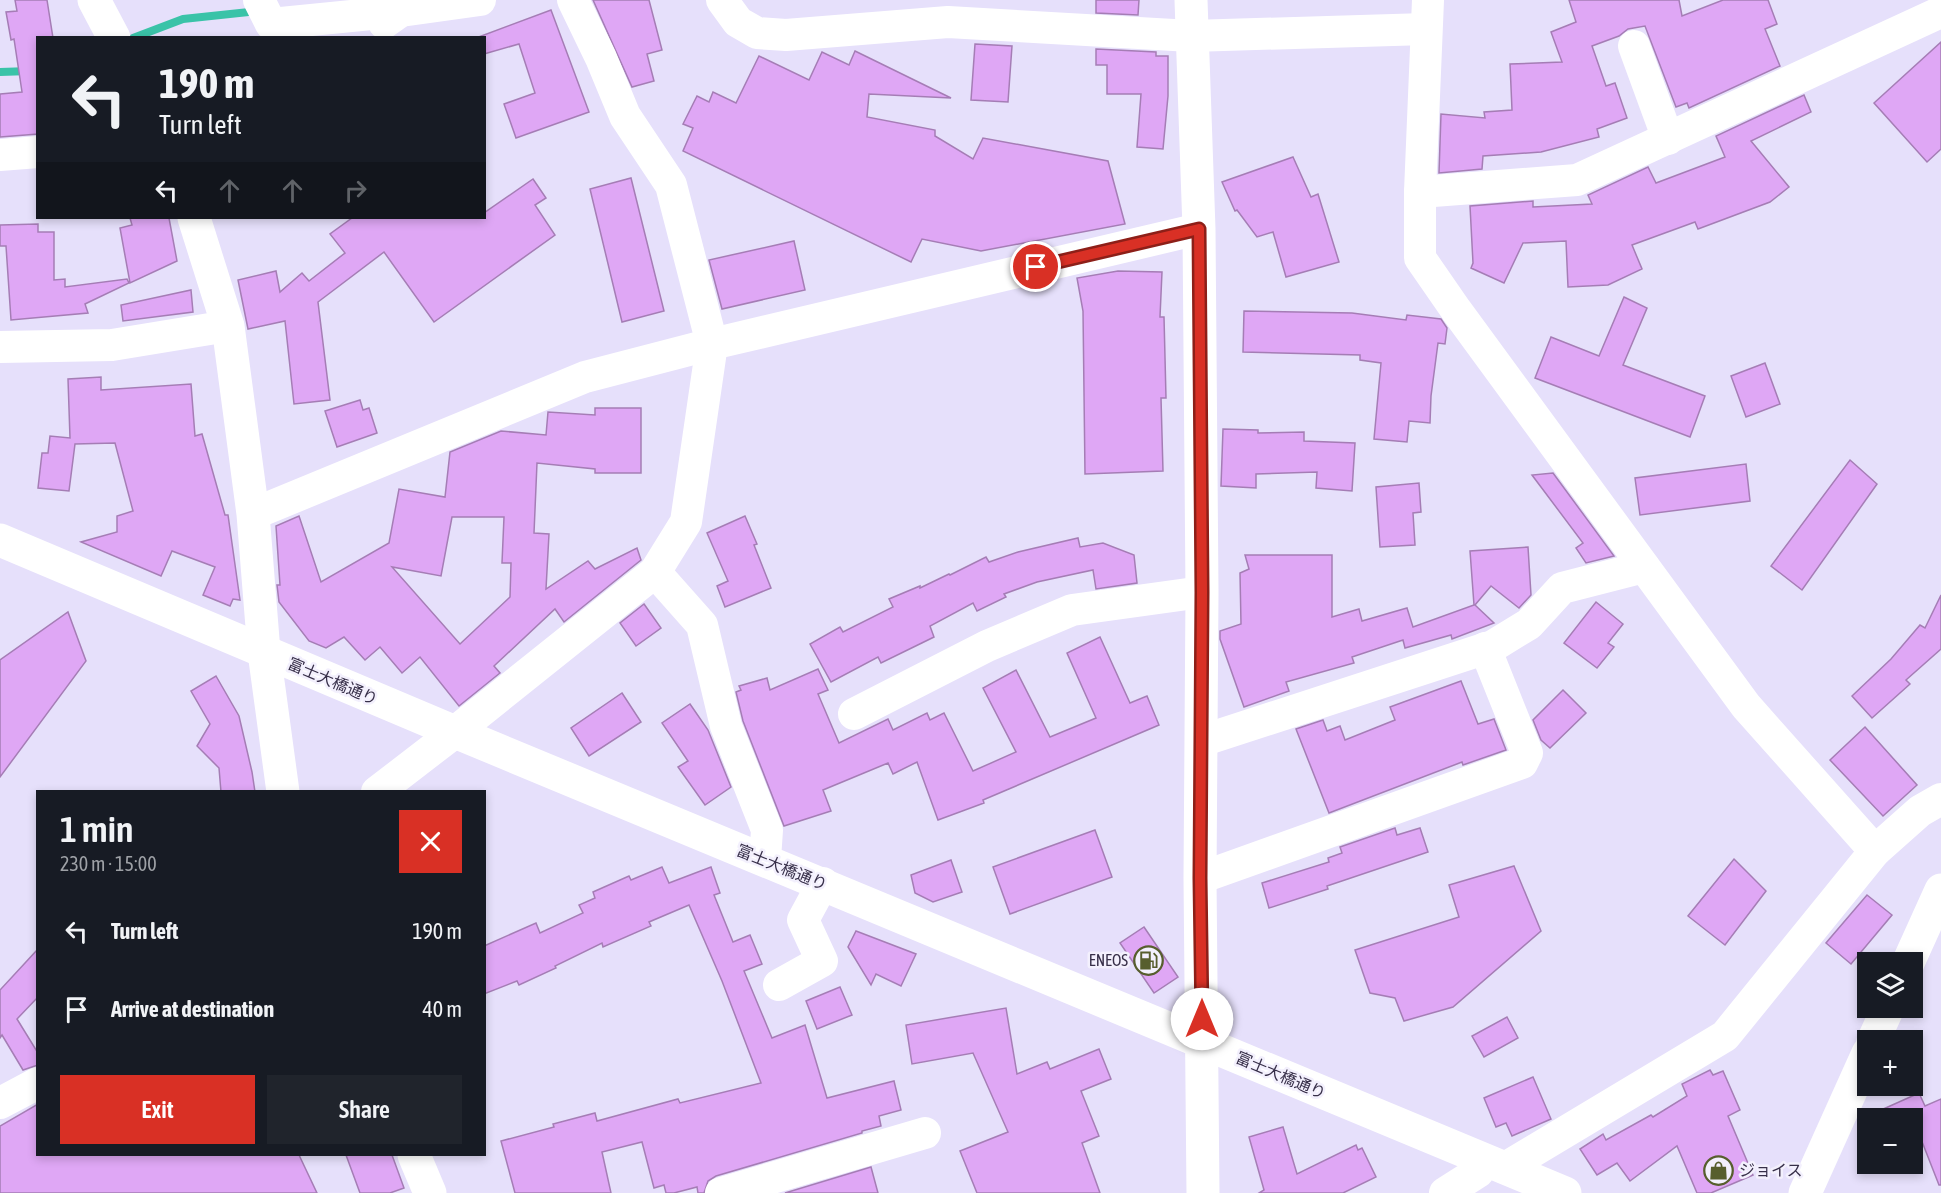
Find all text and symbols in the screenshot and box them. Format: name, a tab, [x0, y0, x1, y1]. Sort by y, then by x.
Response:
text: 190 m	[159, 59, 254, 107]
icon: left	[60, 60, 138, 138]
text: Turn left	[159, 109, 242, 140]
icon: left	[150, 174, 183, 207]
icon: ahead	[213, 174, 246, 207]
icon: ahead	[276, 174, 309, 207]
icon: right	[339, 174, 372, 207]
pin	[1010, 241, 1061, 292]
icon: arrive	[1019, 250, 1052, 283]
street label: 富士大橋通り	[285, 654, 381, 708]
text: 1 min	[60, 808, 134, 850]
button: close	[399, 810, 462, 873]
street label: 富士大橋通り	[734, 841, 830, 893]
text: 230 m · 15:00	[60, 852, 157, 875]
icon: left	[60, 915, 93, 948]
text: Turn left	[111, 918, 178, 944]
text: 190 m	[412, 918, 462, 944]
fuel station icon: ENEOS	[1133, 944, 1165, 976]
place label: ENEOS	[1089, 951, 1128, 969]
map controls	[1857, 952, 1923, 1174]
button: layers	[1857, 952, 1923, 1018]
position arrow	[1170, 987, 1234, 1051]
icon: arrive	[60, 993, 93, 1026]
text: Arrive at destination	[111, 996, 274, 1022]
text: 40 m	[422, 996, 462, 1022]
button: +	[1857, 1030, 1923, 1096]
street label: 富士大橋通り	[1233, 1048, 1329, 1102]
button: Exit	[60, 1075, 255, 1144]
button: Share	[267, 1075, 462, 1144]
button: −	[1857, 1108, 1923, 1174]
shop icon: ジョイス	[1702, 1154, 1734, 1186]
place label: ジョイス	[1739, 1161, 1803, 1179]

